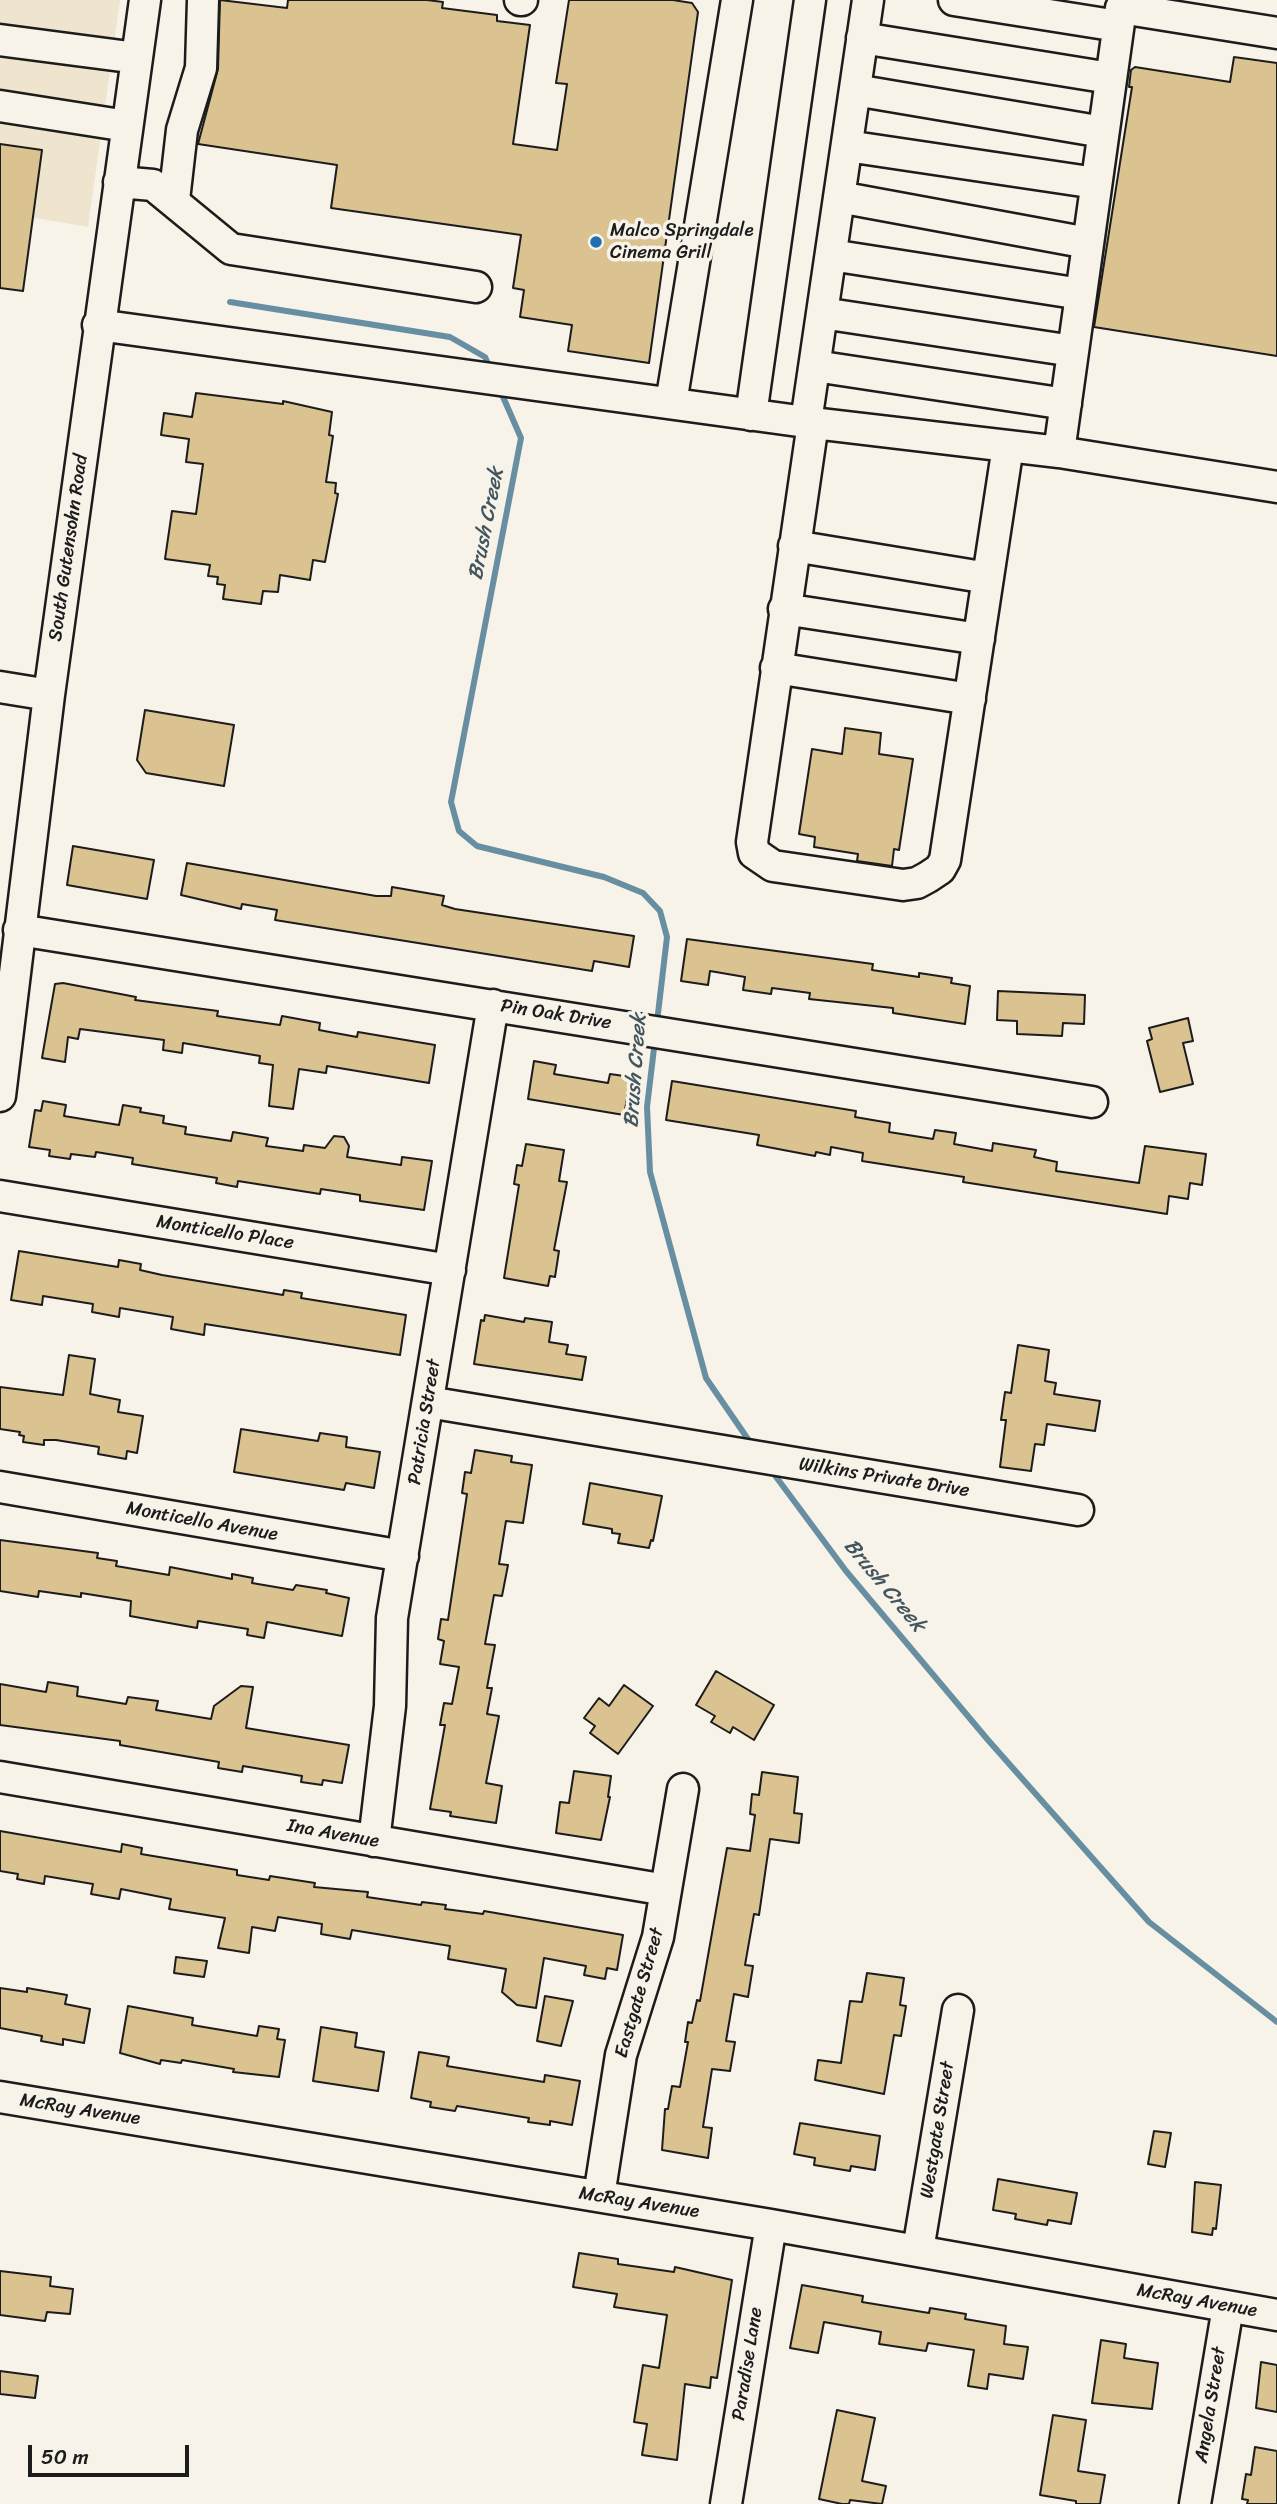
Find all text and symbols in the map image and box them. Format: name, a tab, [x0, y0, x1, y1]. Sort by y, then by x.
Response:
place label: Malco Springdale Cinema Grill	[610, 220, 754, 264]
marker: Malco Springdale Cinema Grill	[588, 234, 604, 250]
street label: South Gutensohn Road	[45, 453, 93, 643]
water label: Brush Creek	[464, 466, 510, 582]
street label: Pin Oak Drive	[499, 995, 613, 1035]
water label: Brush Creek	[619, 1013, 653, 1129]
street label: Monticello Place	[155, 1211, 295, 1255]
street label: Patricia Street	[404, 1358, 446, 1486]
street label: Wilkins Private Drive	[797, 1453, 971, 1503]
street label: Monticello Avenue	[124, 1497, 280, 1547]
water label: Brush Creek	[838, 1534, 930, 1638]
street label: Ina Avenue	[285, 1815, 381, 1853]
street label: Eastgate Street	[611, 1926, 669, 2060]
street label: Westgate Street	[916, 2060, 960, 2200]
street label: McRay Avenue	[18, 2089, 142, 2131]
street label: McRay Avenue	[577, 2182, 701, 2224]
street label: McRay Avenue	[1135, 2279, 1259, 2323]
street label: Paradise Lane	[728, 2306, 768, 2422]
street label: Angela Street	[1191, 2345, 1231, 2465]
scale bar	[32, 2430, 192, 2474]
text: 50 m	[41, 2438, 89, 2476]

